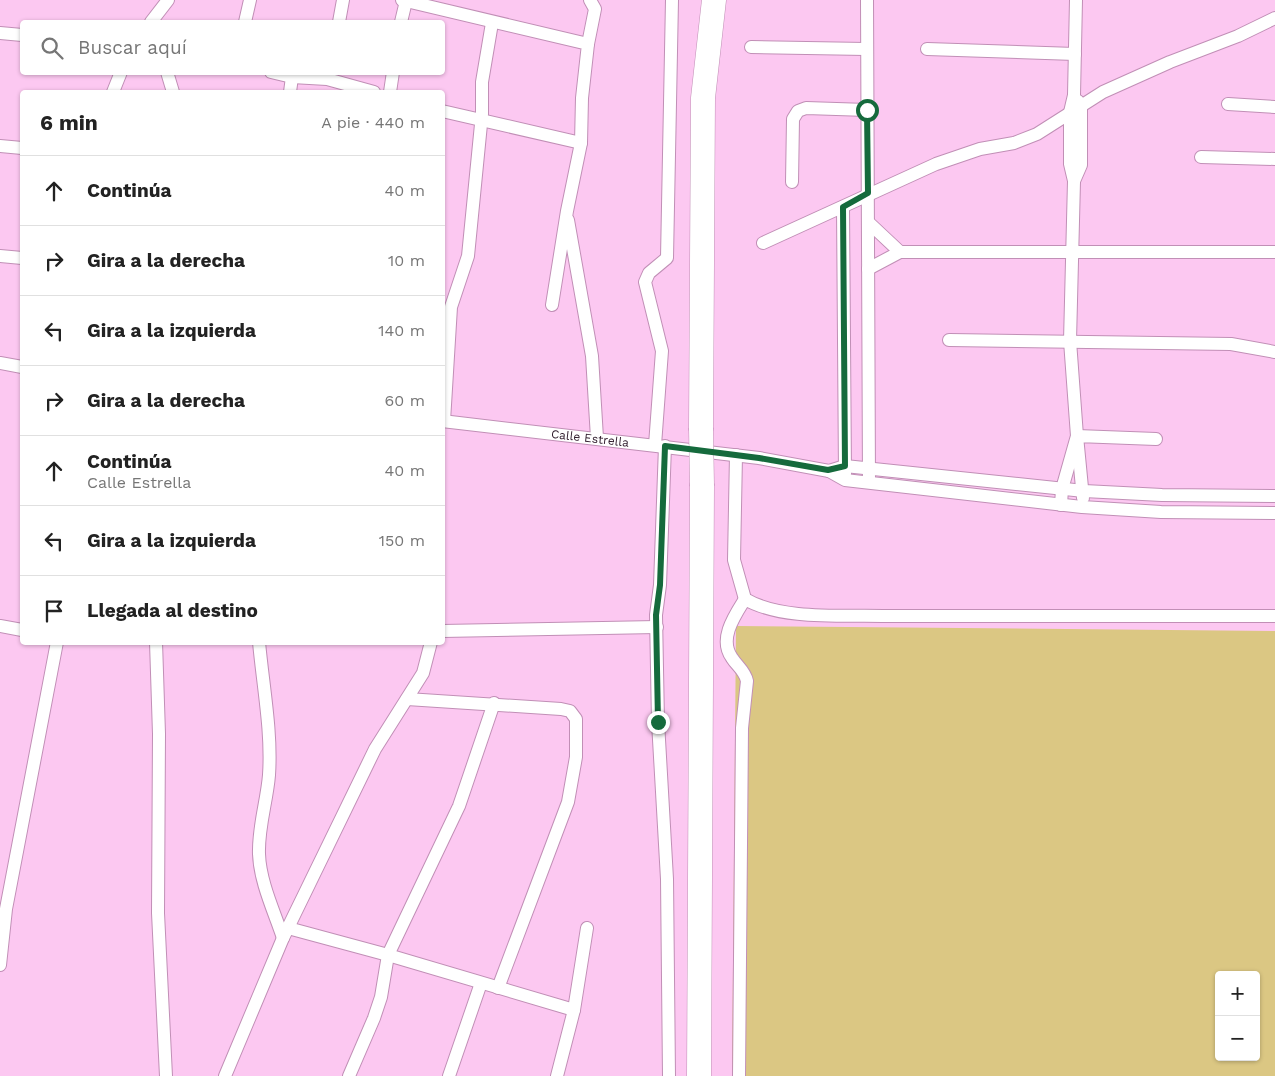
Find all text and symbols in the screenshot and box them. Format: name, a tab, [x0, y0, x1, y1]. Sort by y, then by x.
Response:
search box	[20, 20, 445, 75]
icon: search	[38, 34, 66, 62]
text: Buscar aquí	[78, 36, 187, 59]
route start	[856, 99, 879, 122]
text: 6 min	[40, 110, 98, 135]
text: A pie · 440 m	[321, 113, 425, 132]
icon: ahead	[40, 177, 68, 205]
text: Continúa	[87, 179, 171, 202]
text: 40 m	[385, 181, 425, 200]
icon: right	[40, 247, 68, 275]
text: Gira a la derecha	[87, 249, 245, 272]
text: 10 m	[388, 251, 425, 270]
icon: left	[40, 317, 68, 345]
text: Gira a la izquierda	[87, 319, 256, 342]
text: 140 m	[378, 321, 425, 340]
icon: right	[40, 387, 68, 415]
text: Gira a la derecha	[87, 389, 245, 412]
text: 60 m	[385, 391, 425, 410]
street label: Calle Estrella	[550, 427, 630, 450]
text: Continúa	[87, 450, 171, 473]
icon: ahead	[40, 457, 68, 485]
text: 40 m	[385, 461, 425, 480]
text: Calle Estrella	[87, 473, 191, 492]
icon: left	[40, 527, 68, 555]
text: Gira a la izquierda	[87, 529, 256, 552]
text: 150 m	[379, 531, 425, 550]
icon: arrive	[40, 597, 68, 625]
text: Llegada al destino	[87, 599, 258, 622]
route end	[647, 711, 670, 734]
map controls	[1215, 971, 1260, 1061]
button: +	[1215, 971, 1260, 1016]
button: −	[1215, 1016, 1260, 1061]

